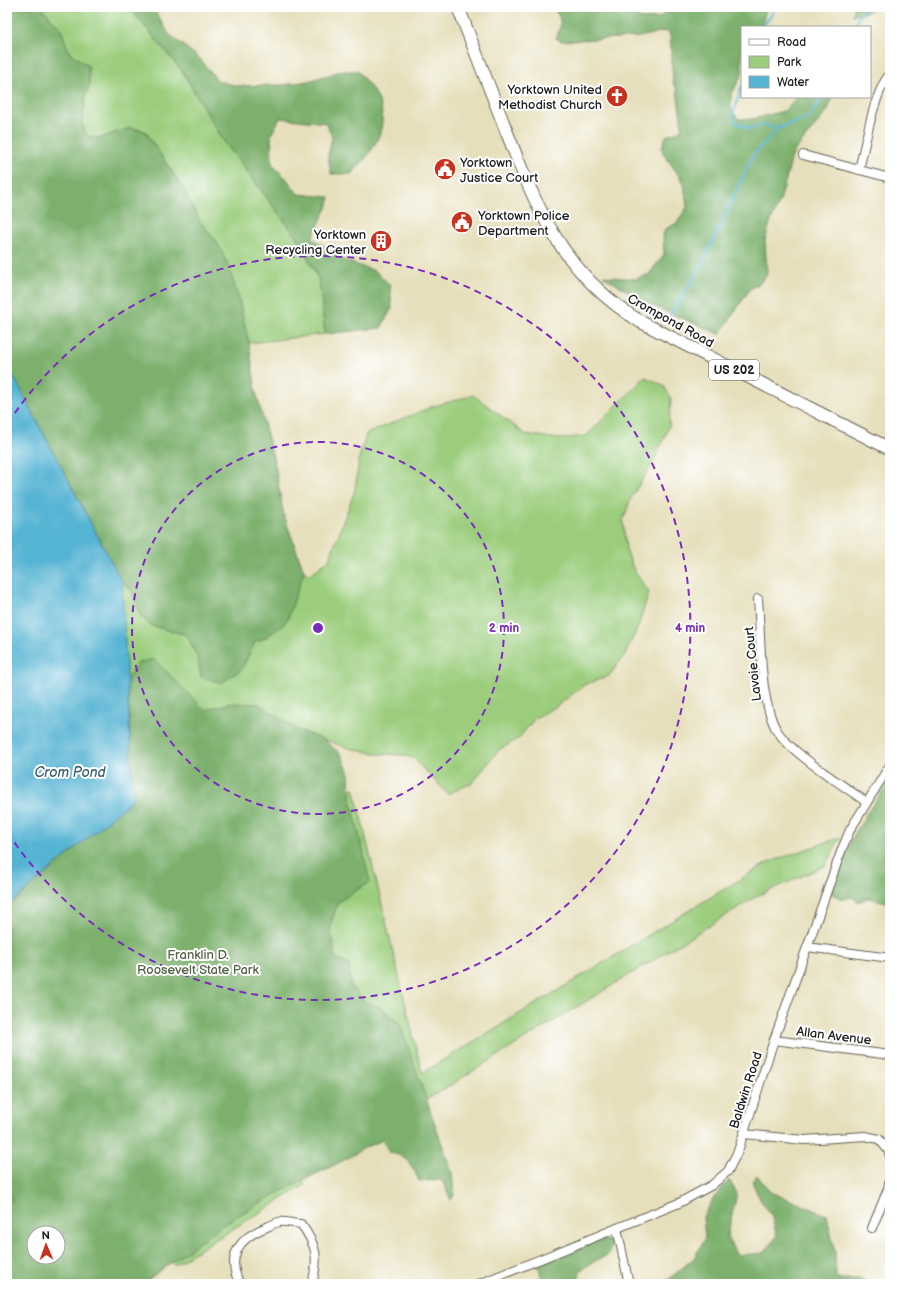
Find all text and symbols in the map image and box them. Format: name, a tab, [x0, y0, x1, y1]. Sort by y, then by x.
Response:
legend	[741, 26, 871, 98]
text: Road	[777, 35, 806, 50]
text: Park	[777, 55, 801, 70]
text: Water	[777, 75, 809, 90]
place label: Yorktown United Methodist Church	[498, 82, 602, 113]
church icon: Yorktown United Methodist Church	[604, 83, 630, 109]
place label: Yorktown Justice Court	[459, 155, 538, 186]
public building icon: Yorktown Justice Court	[432, 156, 458, 182]
place label: Yorktown Police Department	[477, 208, 570, 239]
public building icon: Yorktown Police Department	[449, 209, 475, 235]
place label: Yorktown Recycling Center	[265, 227, 366, 258]
building icon: Yorktown Recycling Center	[368, 228, 394, 254]
street label: Crompond Road	[624, 290, 717, 351]
road number: US 202	[709, 360, 759, 380]
centre of rings	[311, 621, 325, 635]
text: 2 min	[489, 621, 519, 636]
text: 4 min	[675, 621, 705, 636]
street label: Lavoie Court	[741, 626, 765, 702]
water label: Crom Pond	[34, 764, 107, 781]
park label: Franklin D. Roosevelt State Park	[137, 947, 260, 978]
street label: Allan Avenue	[795, 1023, 873, 1049]
street label: Baldwin Road	[726, 1050, 766, 1131]
north arrow	[26, 1225, 66, 1265]
text: N	[41, 1229, 50, 1242]

